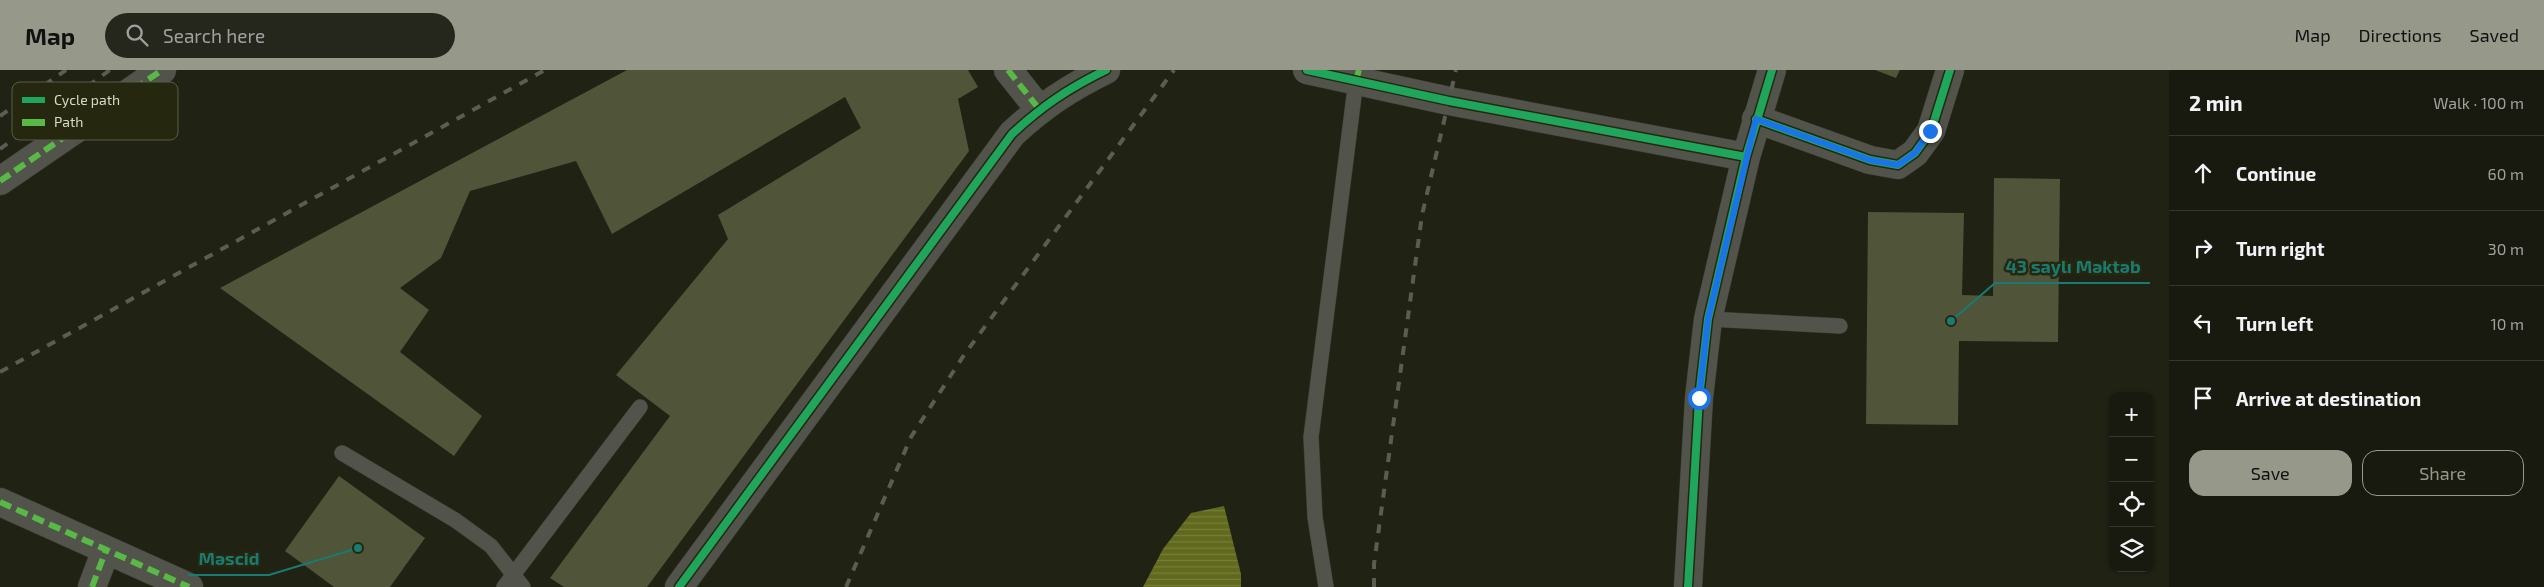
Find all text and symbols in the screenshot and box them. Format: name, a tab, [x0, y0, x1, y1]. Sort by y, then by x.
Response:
search box	[105, 13, 455, 58]
text: Map	[25, 21, 75, 50]
icon: search	[123, 21, 151, 49]
text: Search here	[163, 24, 265, 47]
text: Map	[2294, 24, 2331, 46]
text: Directions	[2359, 24, 2442, 46]
text: Saved	[2470, 24, 2519, 46]
legend	[12, 82, 178, 140]
text: 2 min	[2189, 90, 2243, 115]
text: Cycle path	[54, 91, 120, 108]
text: Walk · 100 m	[2433, 93, 2524, 112]
text: Path	[54, 113, 83, 130]
route end	[1919, 120, 1942, 143]
icon: ahead	[2189, 159, 2217, 187]
text: Continue	[2236, 162, 2316, 185]
text: 60 m	[2488, 164, 2524, 183]
icon: right	[2189, 234, 2217, 262]
text: Turn right	[2236, 237, 2324, 260]
text: 30 m	[2488, 239, 2524, 258]
callout: 43 saylı Məktəb	[1995, 250, 2150, 283]
text: 43 saylı Məktəb	[2005, 255, 2141, 277]
icon: left	[2189, 309, 2217, 337]
text: Turn left	[2236, 312, 2313, 335]
text: 10 m	[2490, 314, 2524, 333]
icon: arrive	[2189, 384, 2217, 412]
route start	[1688, 387, 1711, 410]
text: Arrive at destination	[2236, 387, 2421, 410]
map controls	[2109, 392, 2154, 572]
button: +	[2109, 392, 2154, 437]
button: −	[2109, 437, 2154, 482]
button: Save	[2189, 450, 2352, 496]
button: Share	[2362, 450, 2524, 496]
button: locate	[2109, 482, 2154, 527]
button: layers	[2109, 527, 2154, 572]
callout: Məscid	[188, 542, 269, 575]
text: Məscid	[198, 547, 260, 569]

